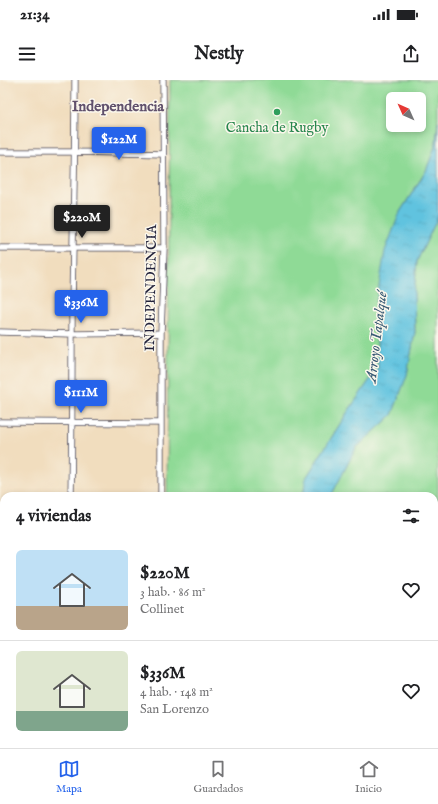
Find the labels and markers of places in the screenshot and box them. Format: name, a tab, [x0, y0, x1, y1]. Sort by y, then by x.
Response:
marker: Cancha de Rugby	[272, 107, 282, 117]
place label: Cancha de Rugby	[226, 119, 328, 137]
pin: $122M	[91, 127, 147, 161]
pin: $220M	[54, 205, 110, 239]
pin: $336M	[53, 290, 109, 324]
pin: $111M	[53, 380, 109, 414]

